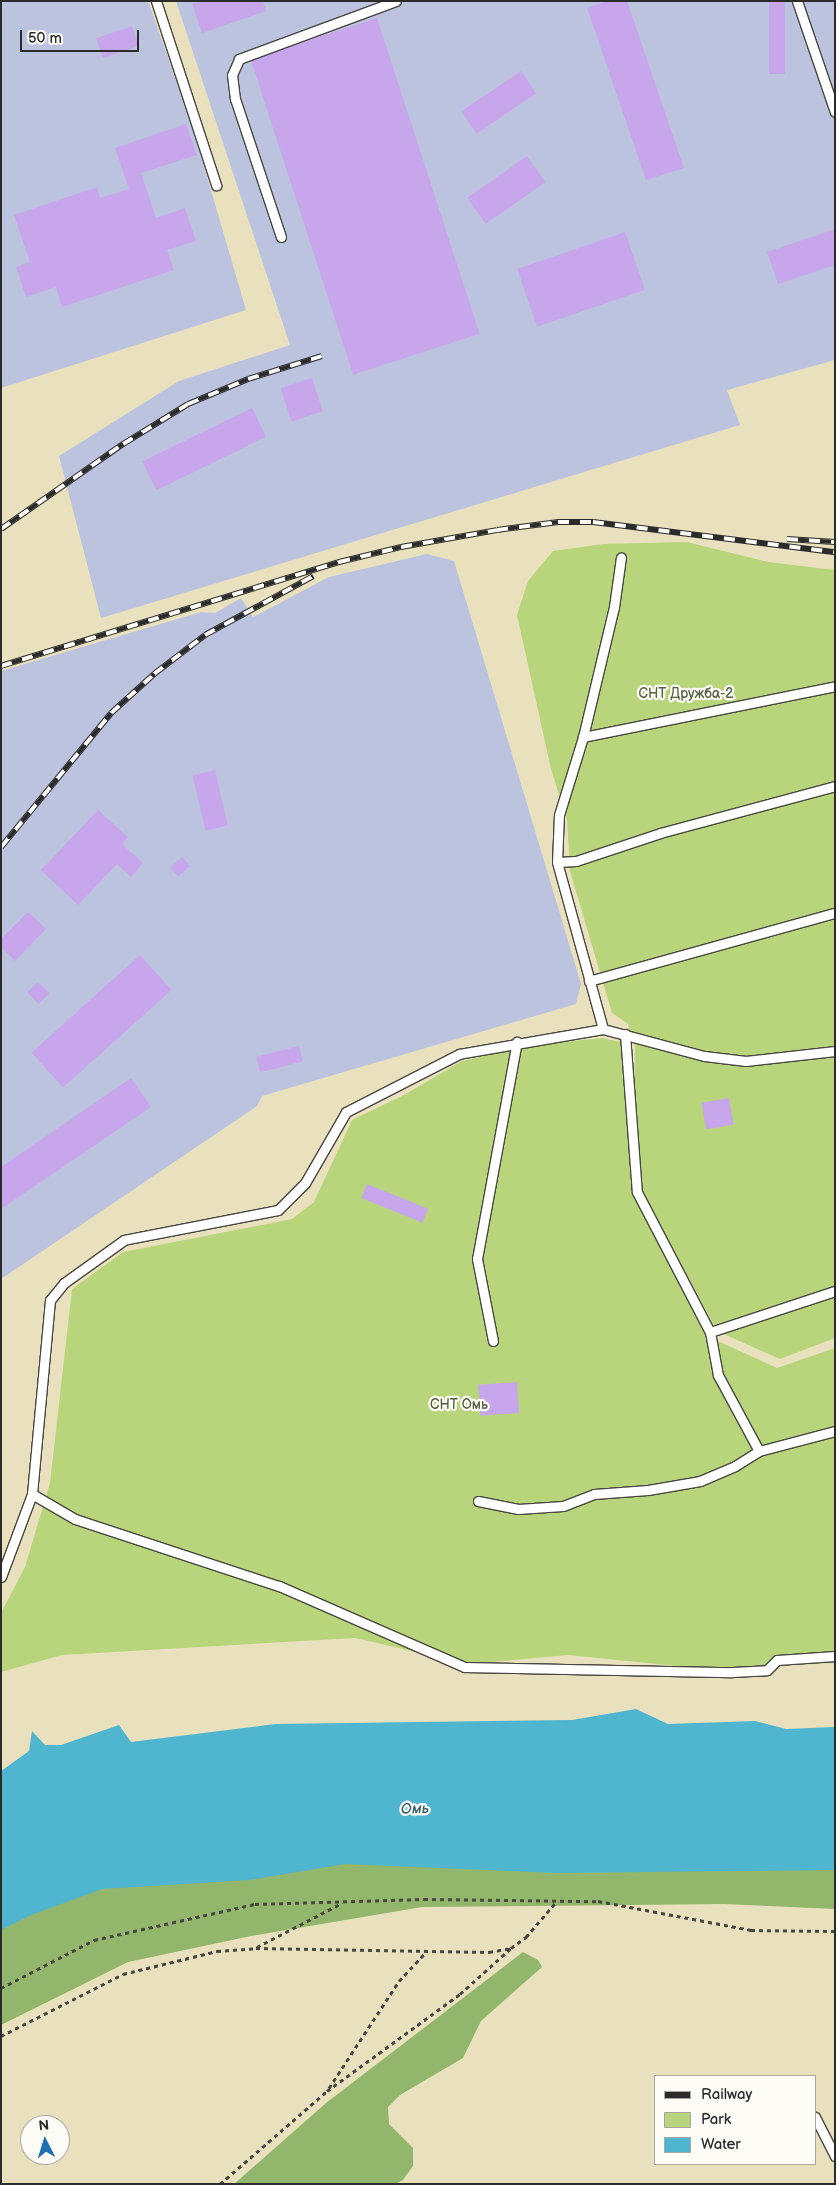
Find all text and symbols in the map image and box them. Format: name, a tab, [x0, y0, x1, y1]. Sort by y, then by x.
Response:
scale bar	[22, 20, 141, 52]
text: 50 m	[28, 29, 62, 48]
park label: СНТ Дружба-2	[638, 686, 734, 702]
park label: СНТ Омь	[430, 1397, 488, 1413]
water label: Омь	[401, 1800, 429, 1818]
legend	[654, 2075, 816, 2165]
text: Railway	[701, 2085, 752, 2104]
text: Park	[701, 2110, 731, 2129]
north arrow	[20, 2115, 70, 2165]
text: N	[38, 2117, 50, 2134]
text: Water	[701, 2135, 741, 2154]

